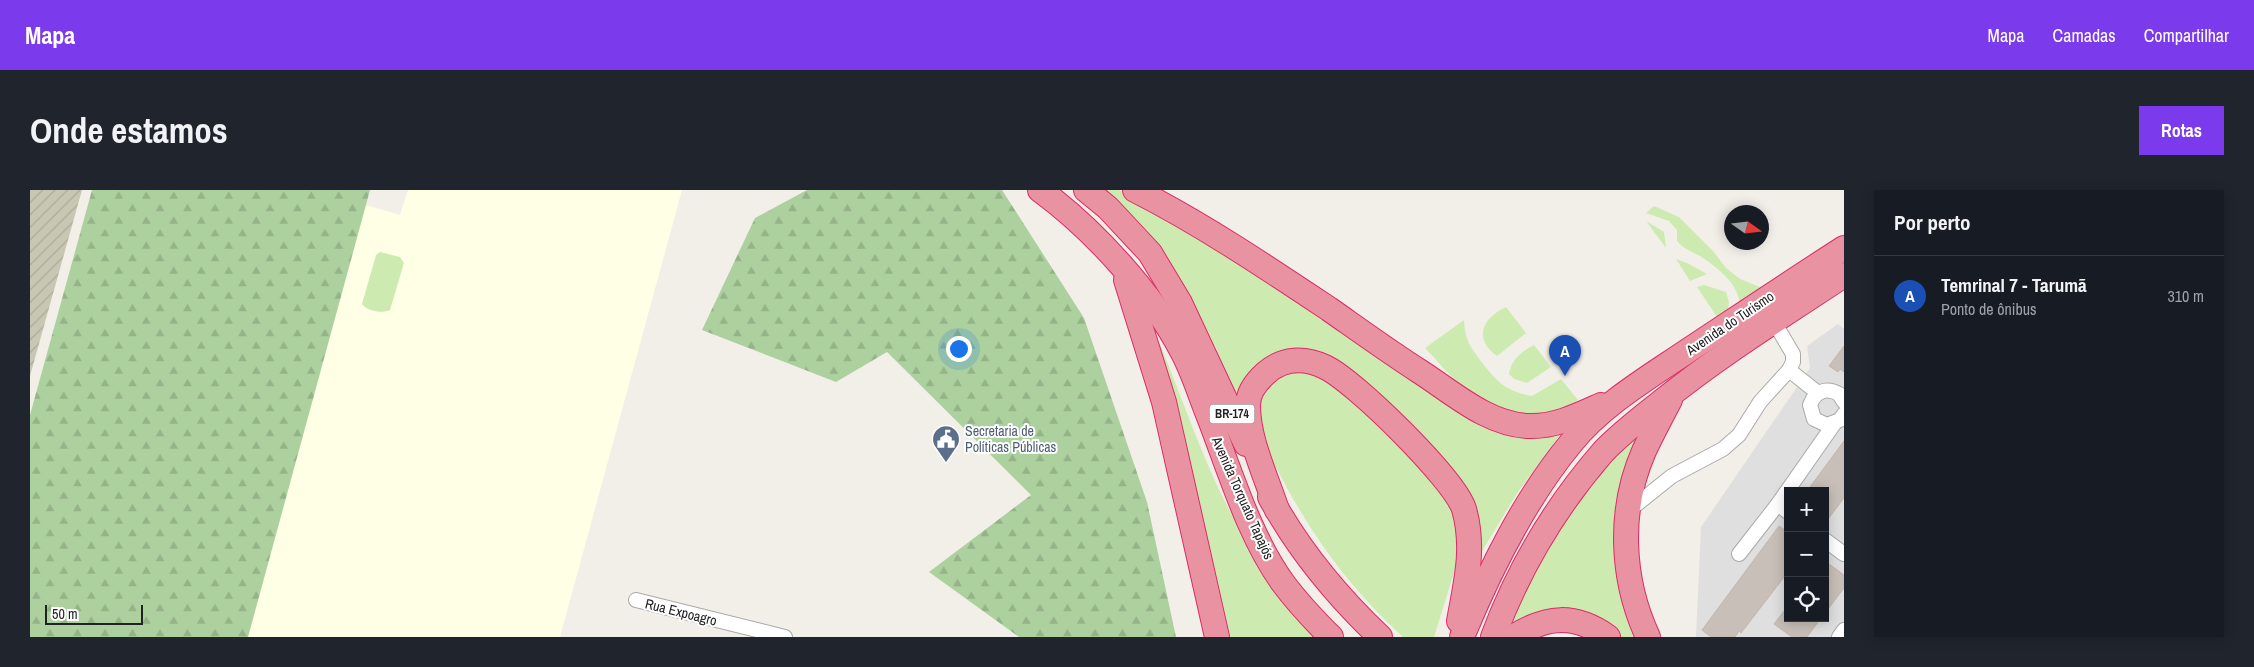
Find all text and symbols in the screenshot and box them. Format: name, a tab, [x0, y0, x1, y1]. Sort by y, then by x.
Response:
text: Mapa	[25, 19, 75, 51]
text: Mapa	[1988, 23, 2025, 48]
text: Camadas	[2053, 23, 2116, 48]
text: Compartilhar	[2144, 23, 2229, 48]
button: Rotas	[2139, 106, 2224, 155]
text: Onde estamos	[30, 107, 228, 154]
north arrow	[1724, 205, 1769, 250]
text: Por perto	[1894, 208, 1971, 237]
text: Temrinal 7 - Tarumã	[1941, 272, 2087, 298]
text: A	[1905, 285, 1915, 307]
text: 310 m	[2168, 285, 2204, 307]
street label: Avenida do Turismo	[1682, 287, 1777, 360]
text: Ponto de ônibus	[1941, 298, 2037, 320]
pin: A	[1549, 335, 1581, 376]
your location	[946, 336, 972, 362]
road number: BR-174	[1210, 404, 1254, 423]
place label: Secretaria de Políticas Públicas	[965, 422, 1057, 456]
public building icon: Secretaria de Políticas Públicas	[931, 424, 961, 463]
street label: Avenida Torquato Tapajós	[1207, 433, 1278, 562]
map controls	[1784, 487, 1829, 622]
button: +	[1784, 487, 1829, 532]
button: −	[1784, 532, 1829, 577]
button: locate	[1784, 577, 1829, 622]
street label: Rua Expoagro	[643, 594, 719, 630]
scale bar	[45, 602, 142, 625]
text: 50 m	[52, 605, 78, 623]

